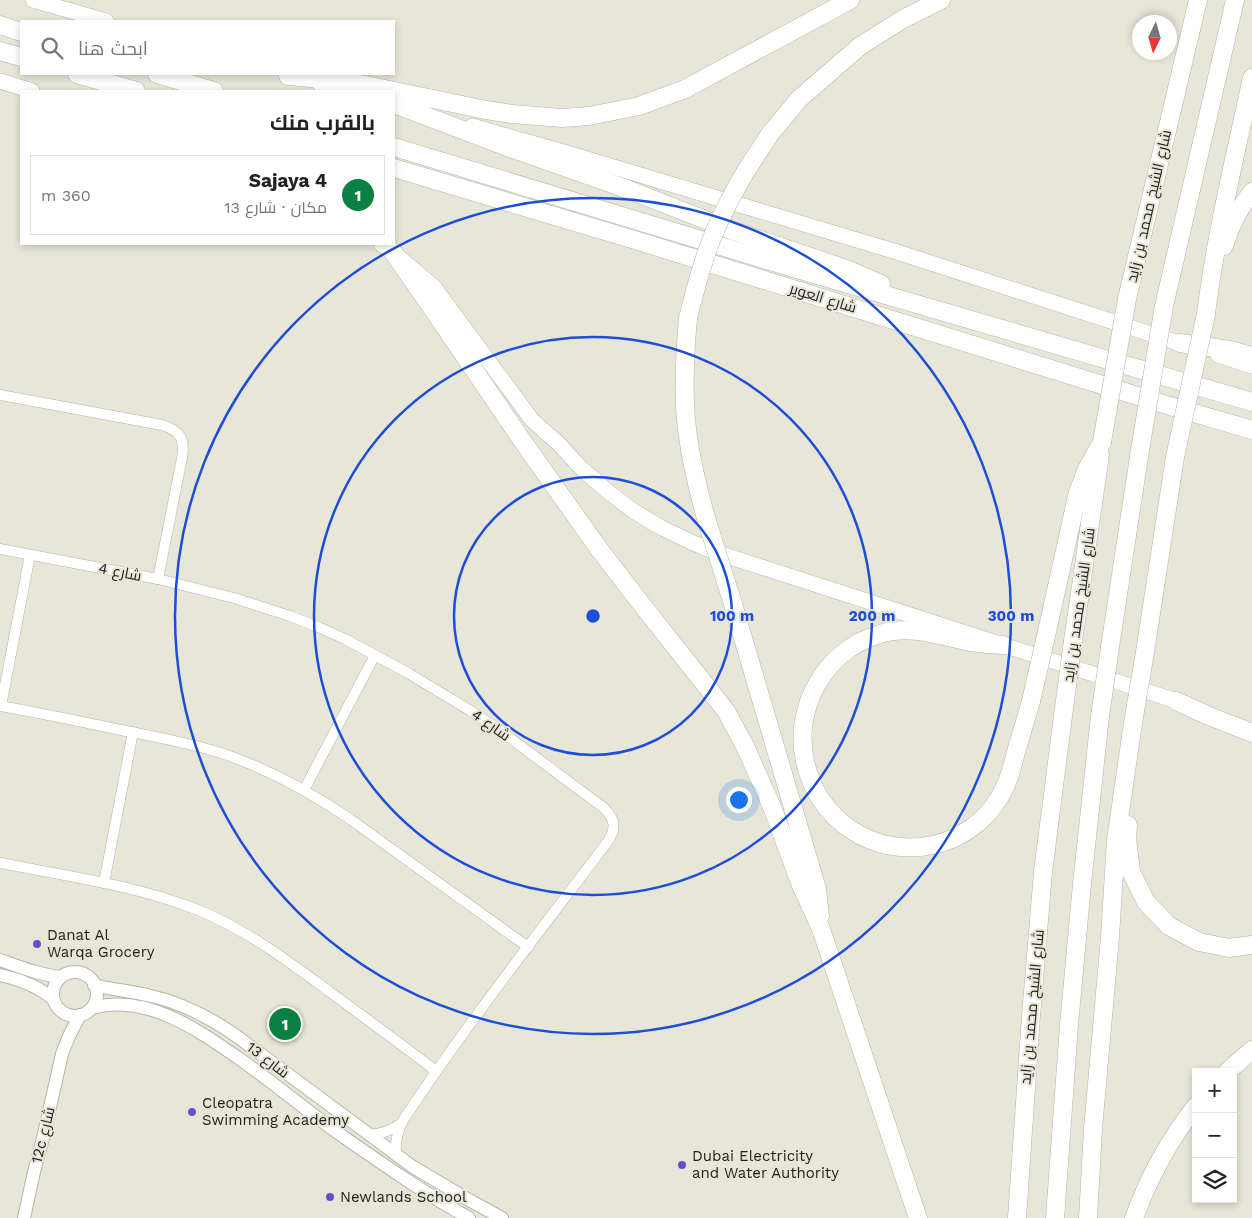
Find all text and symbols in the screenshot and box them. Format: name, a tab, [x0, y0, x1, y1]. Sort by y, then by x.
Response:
north arrow	[1132, 15, 1177, 60]
search box	[20, 20, 395, 75]
icon: search	[38, 34, 66, 62]
text: ابحث هنا	[78, 37, 148, 60]
text: بالقرب منك	[270, 110, 375, 135]
street label: شارع الشيخ محمد بن زايد	[1123, 128, 1177, 284]
text: Sajaya 4	[249, 169, 327, 192]
text: 360 m	[41, 186, 91, 205]
text: 1	[355, 186, 361, 205]
text: مكان · شارع 13	[224, 198, 327, 217]
street label: شارع العوير	[786, 279, 859, 319]
street label: شارع الشيخ محمد بن زايد	[1059, 527, 1101, 684]
street label: شارع 4	[97, 559, 143, 587]
centre of rings	[584, 607, 602, 625]
text: 100 m	[710, 607, 754, 625]
text: 200 m	[849, 607, 895, 625]
text: 300 m	[988, 607, 1034, 625]
street label: شارع 4	[467, 705, 514, 746]
your location	[726, 787, 752, 813]
place label: Danat Al Warqa Grocery	[47, 926, 155, 961]
street label: شارع الشيخ محمد بن زايد	[1016, 929, 1050, 1086]
marker: Danat Al Warqa Grocery	[31, 938, 43, 950]
pin: 1	[269, 1005, 301, 1043]
street label: شارع 13	[242, 1038, 293, 1083]
map controls	[1192, 1068, 1237, 1203]
button: +	[1192, 1068, 1237, 1113]
place label: Cleopatra Swimming Academy	[202, 1094, 349, 1129]
street label: 12c شارع	[27, 1105, 61, 1165]
marker: Cleopatra Swimming Academy	[186, 1106, 198, 1118]
button: −	[1192, 1113, 1237, 1158]
place label: Dubai Electricity and Water Authority	[692, 1147, 839, 1182]
button: layers	[1192, 1158, 1237, 1203]
marker: Dubai Electricity and Water Authority	[676, 1159, 688, 1171]
place label: Newlands School	[340, 1188, 467, 1206]
marker: Newlands School	[324, 1191, 336, 1203]

